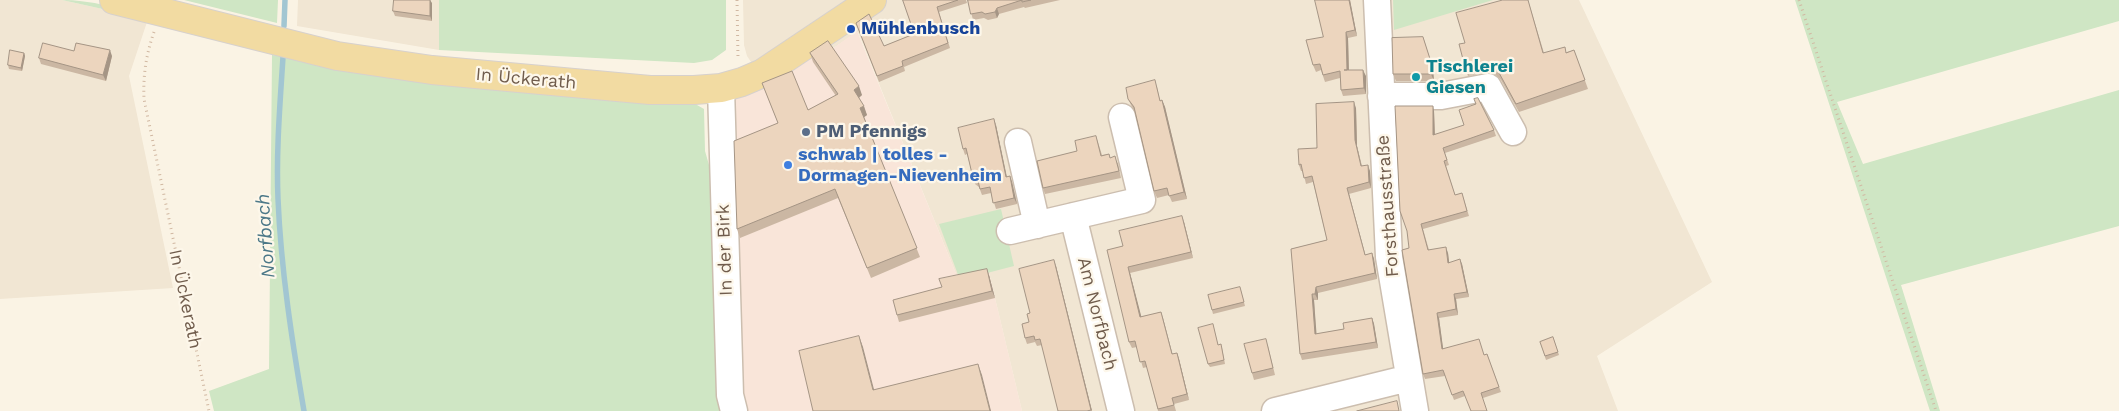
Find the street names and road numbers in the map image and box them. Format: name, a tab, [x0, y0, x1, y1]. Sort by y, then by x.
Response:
street label: In Ückerath	[475, 64, 577, 94]
street label: Forsthausstraße	[1372, 134, 1404, 278]
street label: In der Birk	[713, 204, 737, 296]
street label: In Ückerath	[164, 247, 206, 351]
street label: Am Norfbach	[1072, 255, 1122, 373]

